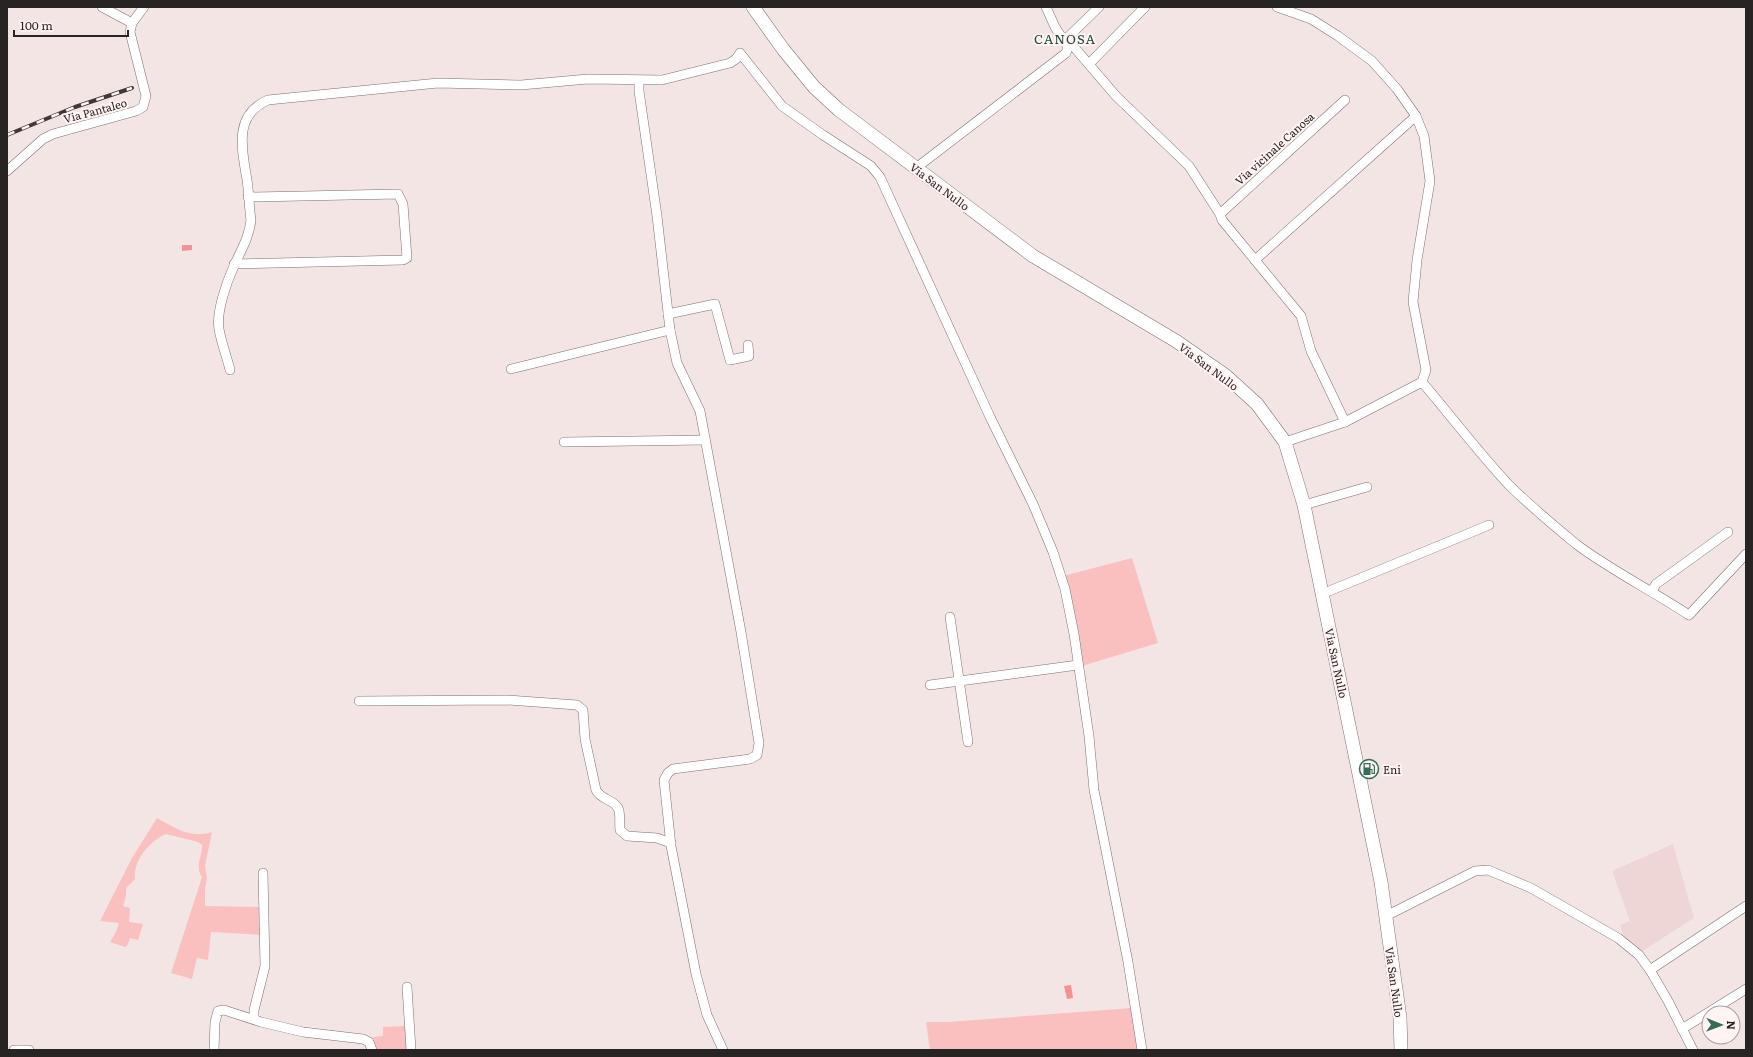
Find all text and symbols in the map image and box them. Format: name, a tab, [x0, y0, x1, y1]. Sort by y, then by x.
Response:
scale bar	[14, 12, 128, 38]
text: 100 m	[20, 16, 53, 34]
district label: CANOSA	[1034, 29, 1096, 48]
street label: Via Pantaleo	[61, 94, 129, 126]
street label: Via vicinale Canosa	[1231, 108, 1317, 188]
street label: Via San Nullo	[907, 158, 973, 214]
street label: Via San Nullo	[1176, 338, 1242, 394]
street label: Via San Nullo	[1322, 627, 1352, 699]
fuel station icon: Eni	[1358, 758, 1380, 780]
place label: Eni	[1383, 761, 1401, 777]
street label: Via San Nullo	[1382, 946, 1408, 1018]
north arrow	[1701, 1005, 1741, 1045]
text: N	[1724, 1020, 1740, 1030]

